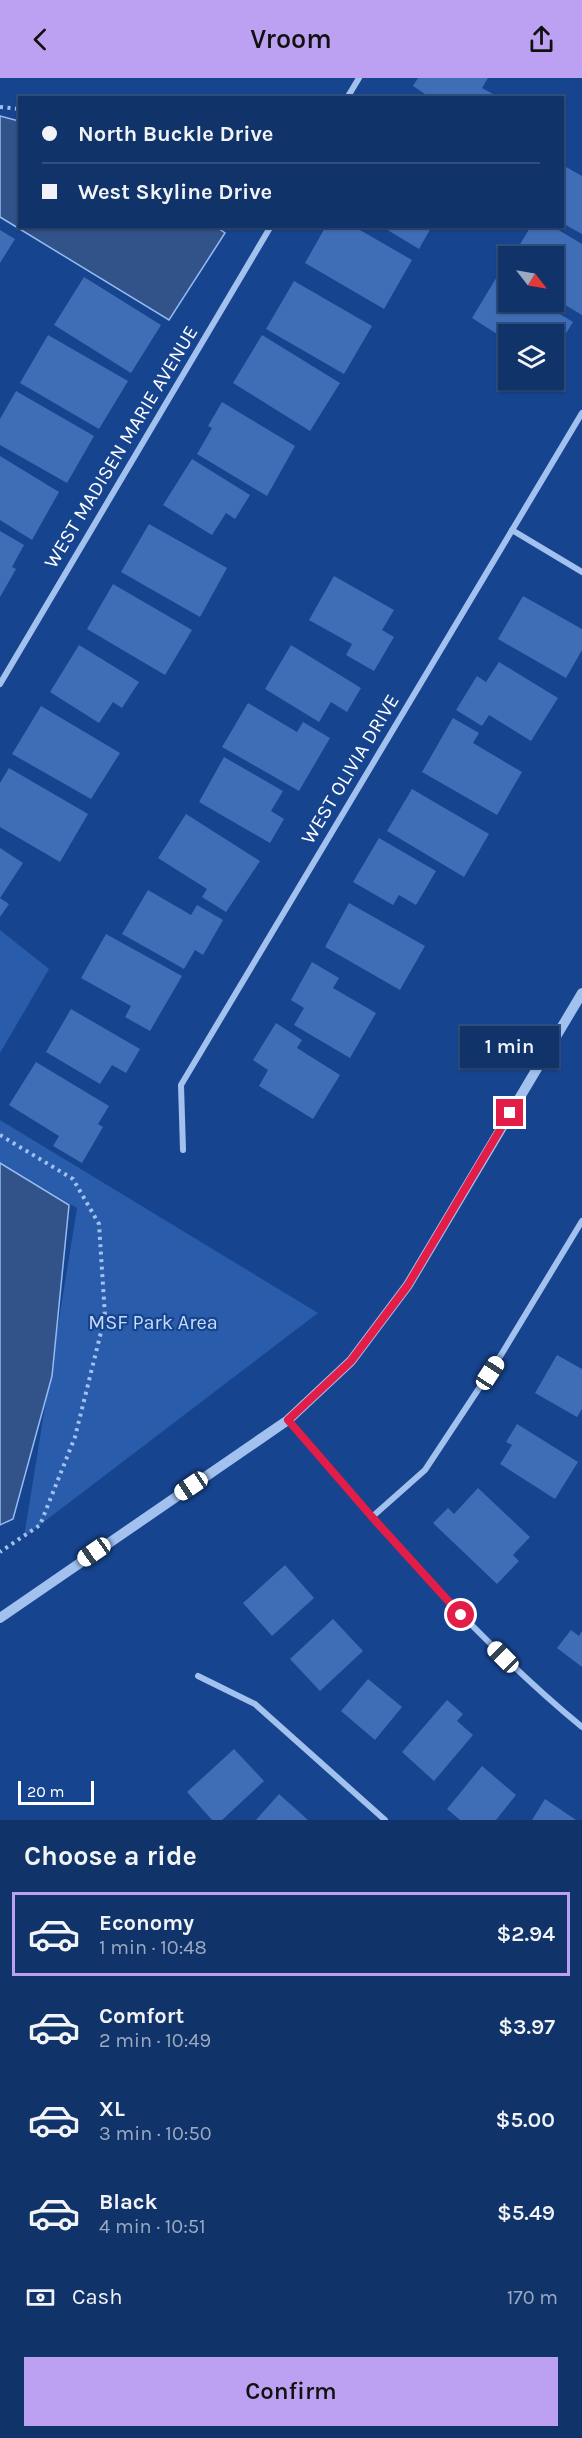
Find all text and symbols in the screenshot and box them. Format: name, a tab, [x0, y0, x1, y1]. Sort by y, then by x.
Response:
icon: back	[24, 23, 57, 56]
text: Vroom	[250, 23, 332, 55]
icon: share	[525, 23, 558, 56]
text: North Buckle Drive	[78, 121, 273, 147]
text: West Skyline Drive	[78, 179, 272, 205]
north arrow	[498, 246, 564, 312]
map controls	[498, 246, 564, 390]
street label: WEST MADISEN MARIE AVENUE	[39, 322, 203, 572]
button: layers	[498, 324, 564, 390]
street label: WEST OLIVIA DRIVE	[296, 690, 404, 848]
callout: 1 min	[460, 1026, 560, 1068]
text: 1 min	[485, 1035, 534, 1058]
route end	[496, 1099, 523, 1126]
park label: MSF Park Area	[88, 1311, 218, 1334]
car	[473, 1353, 507, 1393]
car	[171, 1468, 211, 1504]
car	[74, 1534, 114, 1570]
route start	[447, 1601, 474, 1628]
car	[484, 1638, 522, 1676]
scale bar	[18, 1778, 94, 1806]
text: 20 m	[27, 1782, 65, 1801]
text: Choose a ride	[24, 1840, 197, 1872]
icon: car	[27, 1907, 81, 1961]
text: Economy	[99, 1910, 194, 1936]
text: $2.94	[496, 1921, 555, 1947]
text: 1 min · 10:48	[99, 1936, 207, 1959]
icon: car	[27, 2000, 81, 2054]
text: Comfort	[99, 2003, 184, 2029]
text: $3.97	[498, 2014, 555, 2040]
text: 2 min · 10:49	[99, 2029, 211, 2052]
icon: car	[27, 2093, 81, 2147]
text: XL	[99, 2096, 125, 2122]
text: $5.00	[496, 2107, 555, 2133]
text: 3 min · 10:50	[99, 2122, 212, 2145]
icon: car	[27, 2186, 81, 2240]
text: Black	[99, 2189, 158, 2215]
text: $5.49	[497, 2200, 555, 2226]
text: 4 min · 10:51	[99, 2215, 206, 2238]
icon: cash	[24, 2281, 57, 2314]
text: Cash	[72, 2284, 122, 2310]
text: 170 m	[507, 2286, 558, 2309]
button: Confirm	[24, 2357, 558, 2426]

